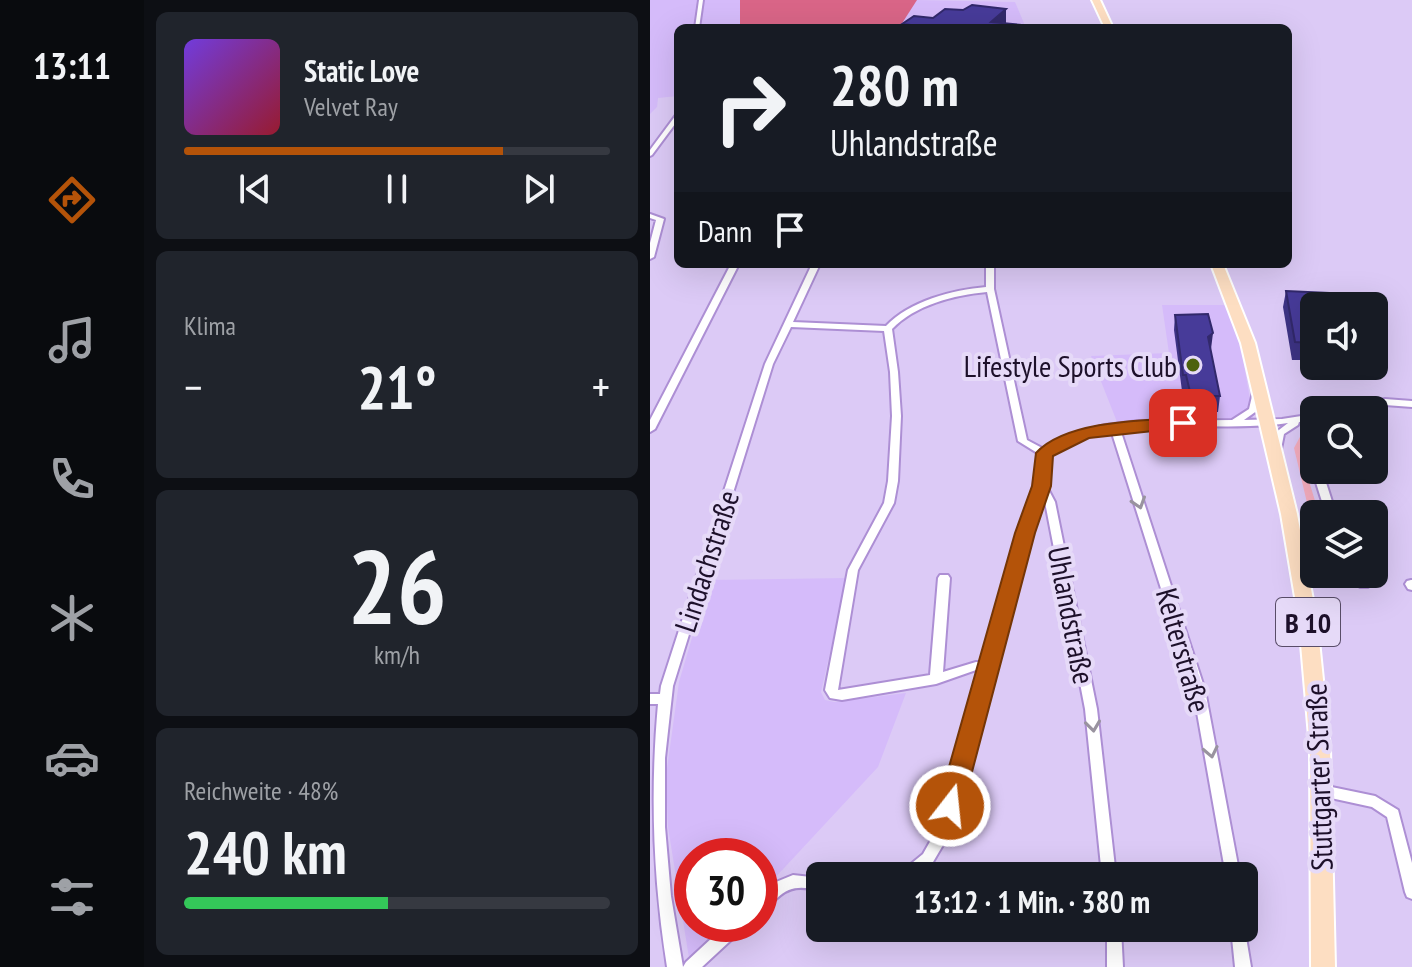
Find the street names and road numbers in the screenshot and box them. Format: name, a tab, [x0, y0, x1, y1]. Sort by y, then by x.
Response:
street label: Lindachstraße	[665, 485, 747, 637]
street label: Uhlandstraße	[1040, 543, 1104, 687]
street label: Kelterstraße	[1148, 583, 1220, 717]
road number: B 10	[1276, 598, 1340, 646]
street label: Stuttgarter Straße	[1295, 683, 1341, 871]

